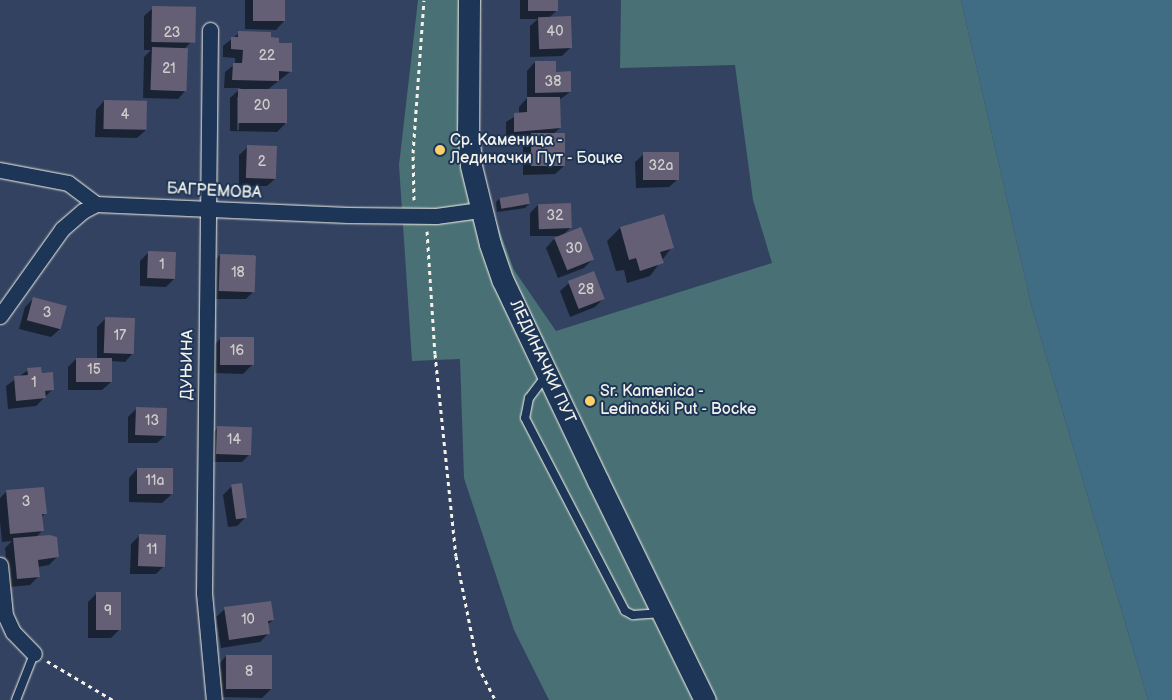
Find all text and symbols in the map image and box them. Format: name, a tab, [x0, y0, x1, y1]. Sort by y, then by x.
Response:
house number: 40	[547, 24, 563, 40]
house number: 23	[164, 25, 180, 41]
house number: 22	[259, 48, 275, 64]
house number: 21	[162, 61, 176, 77]
house number: 38	[545, 74, 561, 90]
house number: 20	[254, 98, 270, 114]
house number: 4	[121, 107, 129, 123]
place label: Ср. Каменица - Лединачки Пут - Боцке	[450, 131, 624, 169]
marker: Ср. Каменица - Лединачки Пут - Боцке	[434, 144, 446, 156]
house number: 2	[258, 154, 266, 170]
house number: 32a	[649, 158, 673, 174]
street label: БАГРЕМОВА	[166, 180, 262, 204]
house number: 32	[547, 208, 563, 224]
house number: 30	[566, 241, 582, 257]
house number: 1	[159, 257, 165, 273]
house number: 18	[231, 265, 245, 281]
house number: 28	[578, 282, 594, 298]
street label: ЛЕДИНАЧКИ ПУТ	[505, 297, 579, 427]
house number: 3	[43, 305, 51, 321]
house number: 17	[114, 328, 126, 344]
street label: ДУЊИНА	[178, 330, 198, 400]
house number: 16	[230, 343, 244, 359]
house number: 15	[87, 362, 101, 378]
house number: 1	[31, 375, 37, 391]
place label: Sr. Kamenica - Ledinački Put - Bocke	[600, 382, 758, 420]
marker: Sr. Kamenica - Ledinački Put - Bocke	[584, 395, 596, 407]
house number: 13	[145, 413, 159, 429]
house number: 14	[227, 432, 241, 448]
house number: 11a	[146, 473, 164, 489]
house number: 3	[22, 494, 30, 510]
house number: 11	[147, 542, 157, 558]
house number: 9	[104, 603, 112, 619]
house number: 10	[241, 612, 255, 628]
house number: 8	[245, 664, 253, 680]

